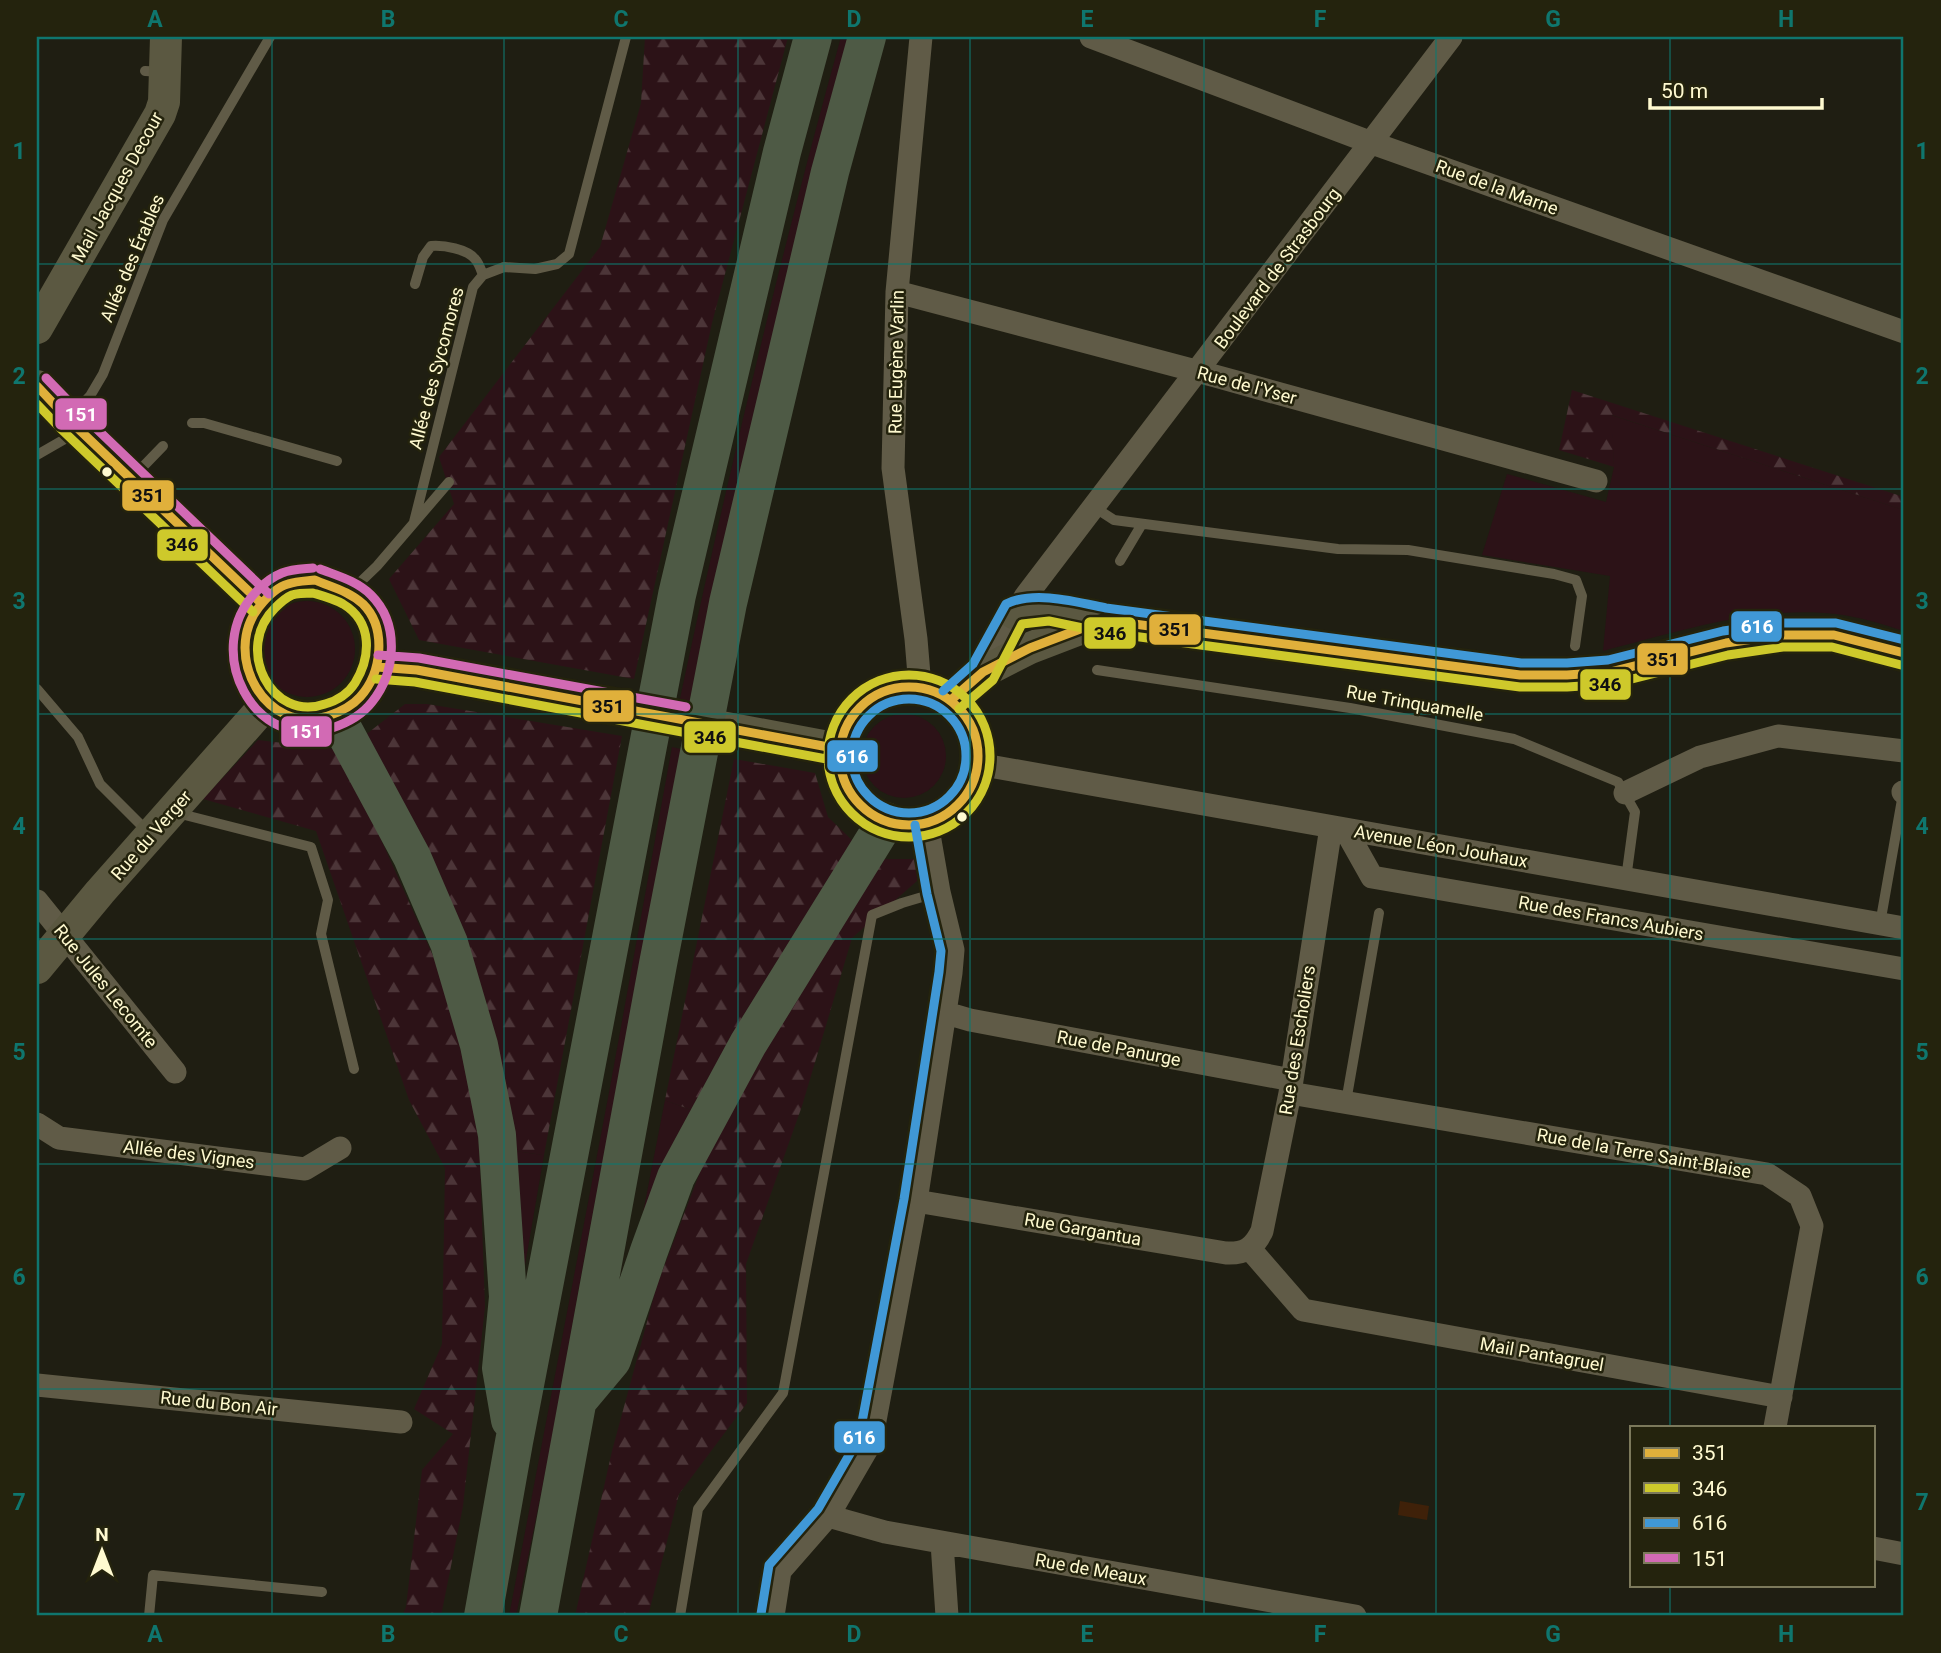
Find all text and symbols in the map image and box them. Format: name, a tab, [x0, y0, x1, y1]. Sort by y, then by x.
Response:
text: A	[147, 6, 163, 33]
text: B	[381, 6, 395, 33]
text: C	[613, 6, 629, 33]
text: D	[847, 6, 861, 33]
text: E	[1081, 6, 1094, 33]
text: F	[1314, 6, 1327, 33]
text: G	[1545, 6, 1561, 33]
text: H	[1778, 6, 1794, 33]
scale bar	[1650, 66, 1822, 110]
text: 50 m	[1661, 79, 1708, 103]
street label: Mail Jacques Decour	[67, 108, 167, 266]
text: 1	[12, 138, 26, 165]
text: 1	[1915, 138, 1929, 165]
street label: Rue de la Marne	[1433, 155, 1561, 219]
street label: Boulevard de Strasbourg	[1210, 183, 1344, 353]
street label: Allée des Érables	[96, 191, 168, 325]
street label: Allée des Sycomores	[404, 285, 468, 451]
street label: Rue Eugène Varlin	[884, 290, 908, 434]
street label: Rue de l'Yser	[1195, 362, 1299, 408]
text: 2	[12, 363, 26, 390]
text: 2	[1915, 363, 1929, 390]
line badge: 151	[54, 397, 108, 431]
text: 151	[65, 403, 97, 426]
unlabelled marker	[100, 465, 114, 479]
line badge: 351	[121, 479, 175, 512]
text: 351	[132, 484, 164, 507]
line badge: 346	[156, 528, 209, 562]
text: 346	[166, 533, 198, 556]
text: 3	[12, 588, 26, 615]
text: 3	[1915, 588, 1929, 615]
line badge: 616	[1730, 610, 1783, 643]
line badge: 351	[1148, 613, 1202, 646]
text: 616	[1741, 615, 1773, 638]
line badge: 346	[1083, 616, 1137, 650]
text: 351	[1159, 618, 1191, 641]
text: 346	[1094, 622, 1126, 645]
line badge: 351	[1636, 642, 1689, 676]
text: 351	[1647, 648, 1679, 671]
line badge: 346	[1579, 668, 1632, 701]
text: 346	[1589, 673, 1621, 696]
street label: Rue Trinquamelle	[1345, 681, 1485, 725]
line badge: 351	[582, 689, 635, 723]
text: 351	[592, 695, 624, 718]
line badge: 151	[280, 715, 333, 748]
text: 151	[290, 720, 322, 743]
line badge: 346	[683, 720, 737, 754]
text: 346	[694, 726, 726, 749]
line badge: 616	[826, 739, 879, 773]
text: 616	[836, 745, 868, 768]
street label: Rue du Verger	[106, 786, 196, 884]
unlabelled marker	[955, 810, 969, 824]
text: 4	[12, 813, 26, 840]
text: 4	[1915, 813, 1929, 840]
street label: Avenue Léon Jouhaux	[1353, 820, 1530, 872]
street label: Rue des Francs Aubiers	[1517, 891, 1705, 945]
street label: Rue Jules Lecomte	[50, 920, 162, 1052]
street label: Rue des Escholiers	[1275, 964, 1319, 1116]
street label: Rue de Panurge	[1055, 1026, 1183, 1070]
text: 5	[12, 1039, 26, 1066]
text: 5	[1915, 1039, 1929, 1066]
street label: Rue de la Terre Saint-Blaise	[1535, 1124, 1753, 1182]
street label: Allée des Vignes	[122, 1136, 256, 1172]
street label: Rue Gargantua	[1023, 1208, 1143, 1250]
text: 6	[12, 1264, 26, 1291]
text: 6	[1915, 1264, 1929, 1291]
street label: Mail Pantagruel	[1478, 1333, 1606, 1375]
street label: Rue du Bon Air	[159, 1386, 279, 1420]
line badge: 616	[833, 1420, 886, 1454]
text: 616	[843, 1426, 875, 1449]
legend	[1630, 1426, 1874, 1586]
text: 351	[1692, 1441, 1727, 1465]
text: 346	[1692, 1477, 1727, 1501]
text: 7	[12, 1489, 26, 1516]
text: 7	[1915, 1489, 1929, 1516]
text: 616	[1692, 1511, 1727, 1535]
north arrow	[66, 1516, 136, 1586]
text: N	[95, 1523, 109, 1546]
text: 151	[1692, 1547, 1727, 1571]
street label: Rue de Meaux	[1033, 1549, 1149, 1589]
text: A	[147, 1621, 163, 1648]
text: B	[381, 1621, 395, 1648]
text: C	[613, 1621, 629, 1648]
text: D	[847, 1621, 861, 1648]
text: E	[1081, 1621, 1094, 1648]
text: F	[1314, 1621, 1327, 1648]
text: G	[1545, 1621, 1561, 1648]
text: H	[1778, 1621, 1794, 1648]

